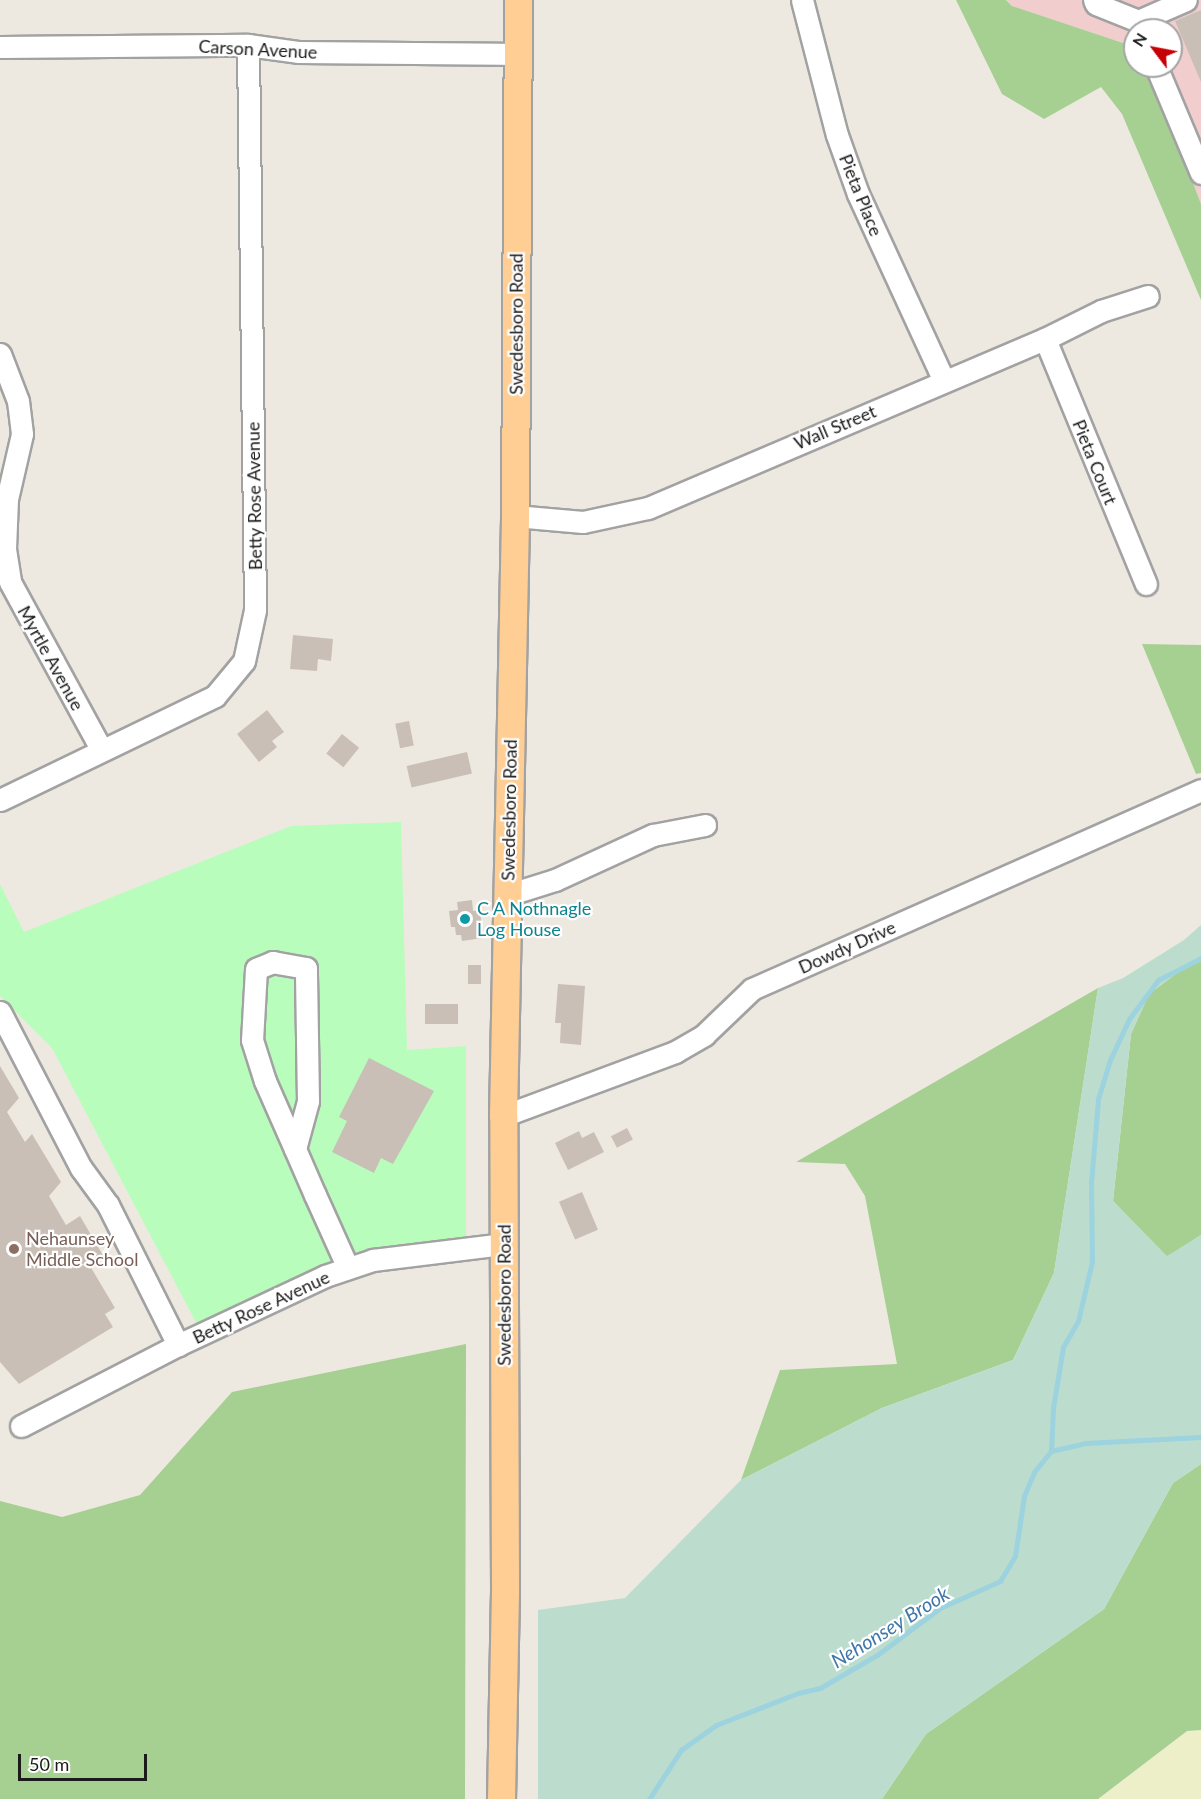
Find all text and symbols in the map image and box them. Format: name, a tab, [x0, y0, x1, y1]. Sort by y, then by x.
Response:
north arrow	[1123, 18, 1183, 78]
text: N	[1128, 29, 1150, 50]
street label: Carson Avenue	[198, 35, 318, 63]
street label: Pieta Place	[835, 151, 887, 239]
street label: Swedesboro Road	[505, 253, 527, 395]
street label: Wall Street	[791, 400, 879, 454]
street label: Pieta Court	[1068, 416, 1122, 508]
street label: Betty Rose Avenue	[242, 421, 266, 571]
street label: Myrtle Avenue	[13, 602, 89, 714]
street label: Swedesboro Road	[497, 739, 521, 881]
place label: C A Nothnagle Log House	[477, 898, 593, 940]
marker: C A Nothnagle Log House	[458, 912, 472, 926]
street label: Dowdy Drive	[795, 916, 899, 978]
street label: Swedesboro Road	[493, 1224, 515, 1366]
place label: Nehaunsey Middle School	[26, 1228, 138, 1270]
marker: Nehaunsey Middle School	[7, 1242, 21, 1256]
street label: Betty Rose Avenue	[189, 1266, 333, 1348]
water label: Nehonsey Brook	[826, 1581, 954, 1673]
scale bar	[21, 1742, 150, 1780]
text: 50 m	[29, 1753, 69, 1775]

